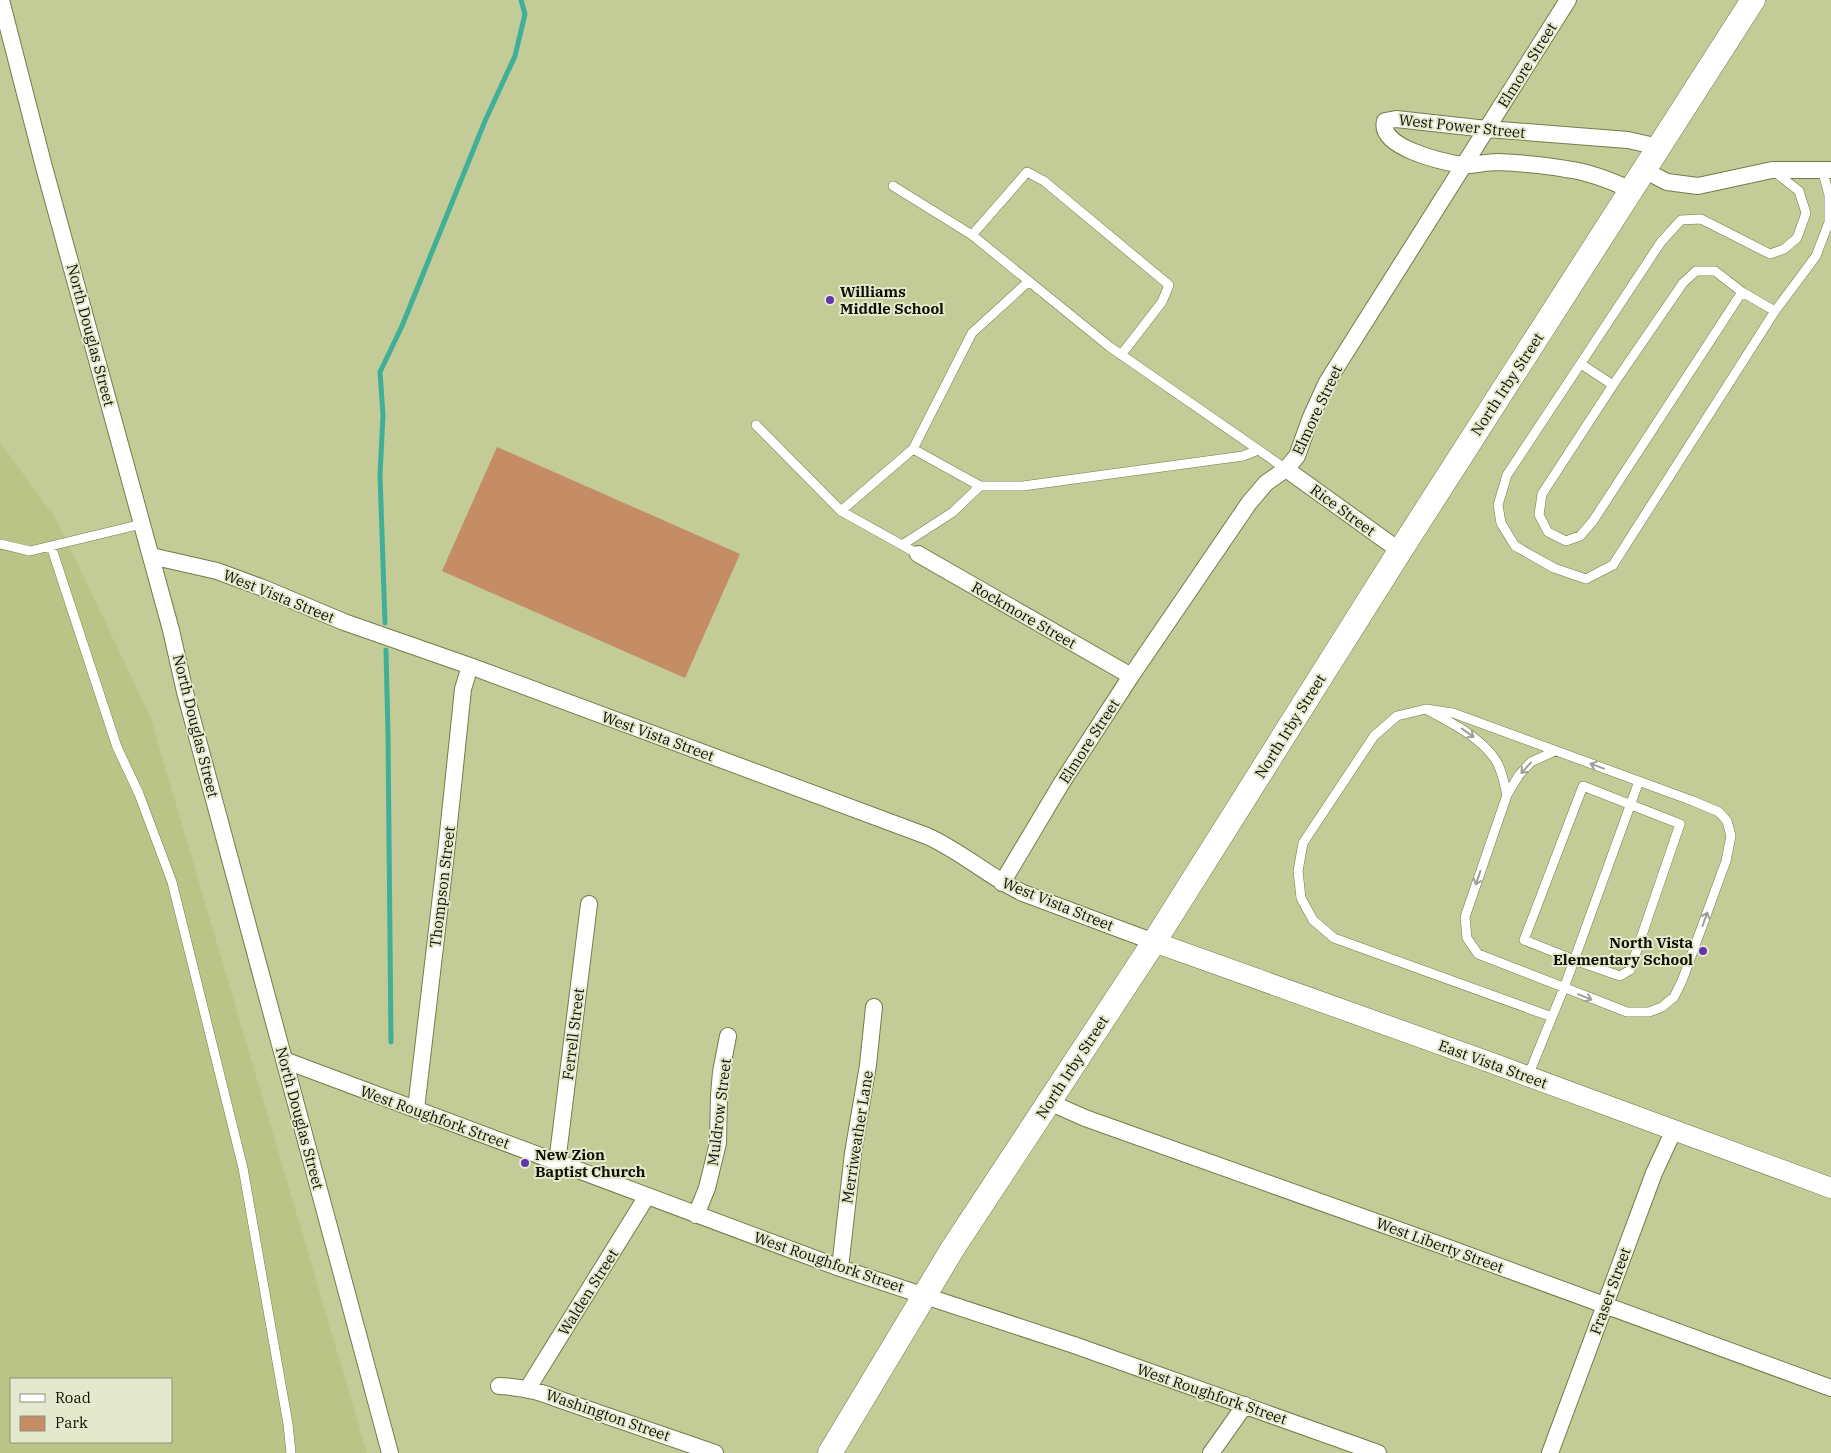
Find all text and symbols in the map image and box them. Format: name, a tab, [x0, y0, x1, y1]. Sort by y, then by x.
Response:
street label: Elmore Street	[1493, 19, 1561, 111]
street label: West Power Street	[1398, 110, 1526, 142]
street label: North Douglas Street	[63, 261, 119, 409]
place label: Williams Middle School	[840, 282, 944, 318]
marker: Williams Middle School	[824, 294, 836, 306]
street label: North Irby Street	[1467, 329, 1547, 439]
street label: Elmore Street	[1288, 362, 1346, 458]
street label: Rice Street	[1307, 480, 1379, 540]
street label: West Vista Street	[220, 565, 338, 627]
street label: Rockmore Street	[968, 577, 1080, 653]
street label: North Douglas Street	[169, 652, 223, 800]
street label: North Irby Street	[1250, 670, 1330, 782]
street label: Elmore Street	[1055, 695, 1123, 787]
street label: West Vista Street	[599, 707, 717, 765]
one-way arrow	[1461, 728, 1475, 738]
one-way arrow	[1520, 761, 1532, 774]
one-way arrow	[1590, 761, 1605, 770]
street label: Thompson Street	[425, 825, 459, 949]
one-way arrow	[1473, 869, 1483, 885]
street label: West Vista Street	[999, 873, 1117, 935]
one-way arrow	[1701, 912, 1710, 928]
place label: North Vista Elementary School	[1553, 933, 1693, 969]
marker: North Vista Elementary School	[1697, 945, 1709, 957]
street label: Ferrell Street	[558, 987, 588, 1081]
one-way arrow	[1577, 992, 1592, 1002]
street label: North Irby Street	[1032, 1012, 1112, 1122]
street label: East Vista Street	[1436, 1035, 1550, 1093]
street label: North Douglas Street	[272, 1044, 328, 1192]
street label: Muldrow Street	[703, 1057, 735, 1167]
street label: Merriweather Lane	[837, 1069, 877, 1205]
street label: West Roughfork Street	[358, 1081, 512, 1153]
place label: New Zion Baptist Church	[535, 1145, 646, 1181]
marker: New Zion Baptist Church	[519, 1157, 531, 1169]
street label: West Liberty Street	[1374, 1213, 1506, 1277]
street label: West Roughfork Street	[751, 1227, 907, 1297]
street label: Walden Street	[554, 1245, 622, 1339]
street label: Fraser Street	[1585, 1245, 1635, 1337]
street label: West Roughfork Street	[1134, 1359, 1290, 1429]
legend	[10, 1378, 172, 1443]
street label: Washington Street	[543, 1385, 673, 1445]
text: Road	[55, 1388, 91, 1407]
text: Park	[55, 1413, 88, 1432]

